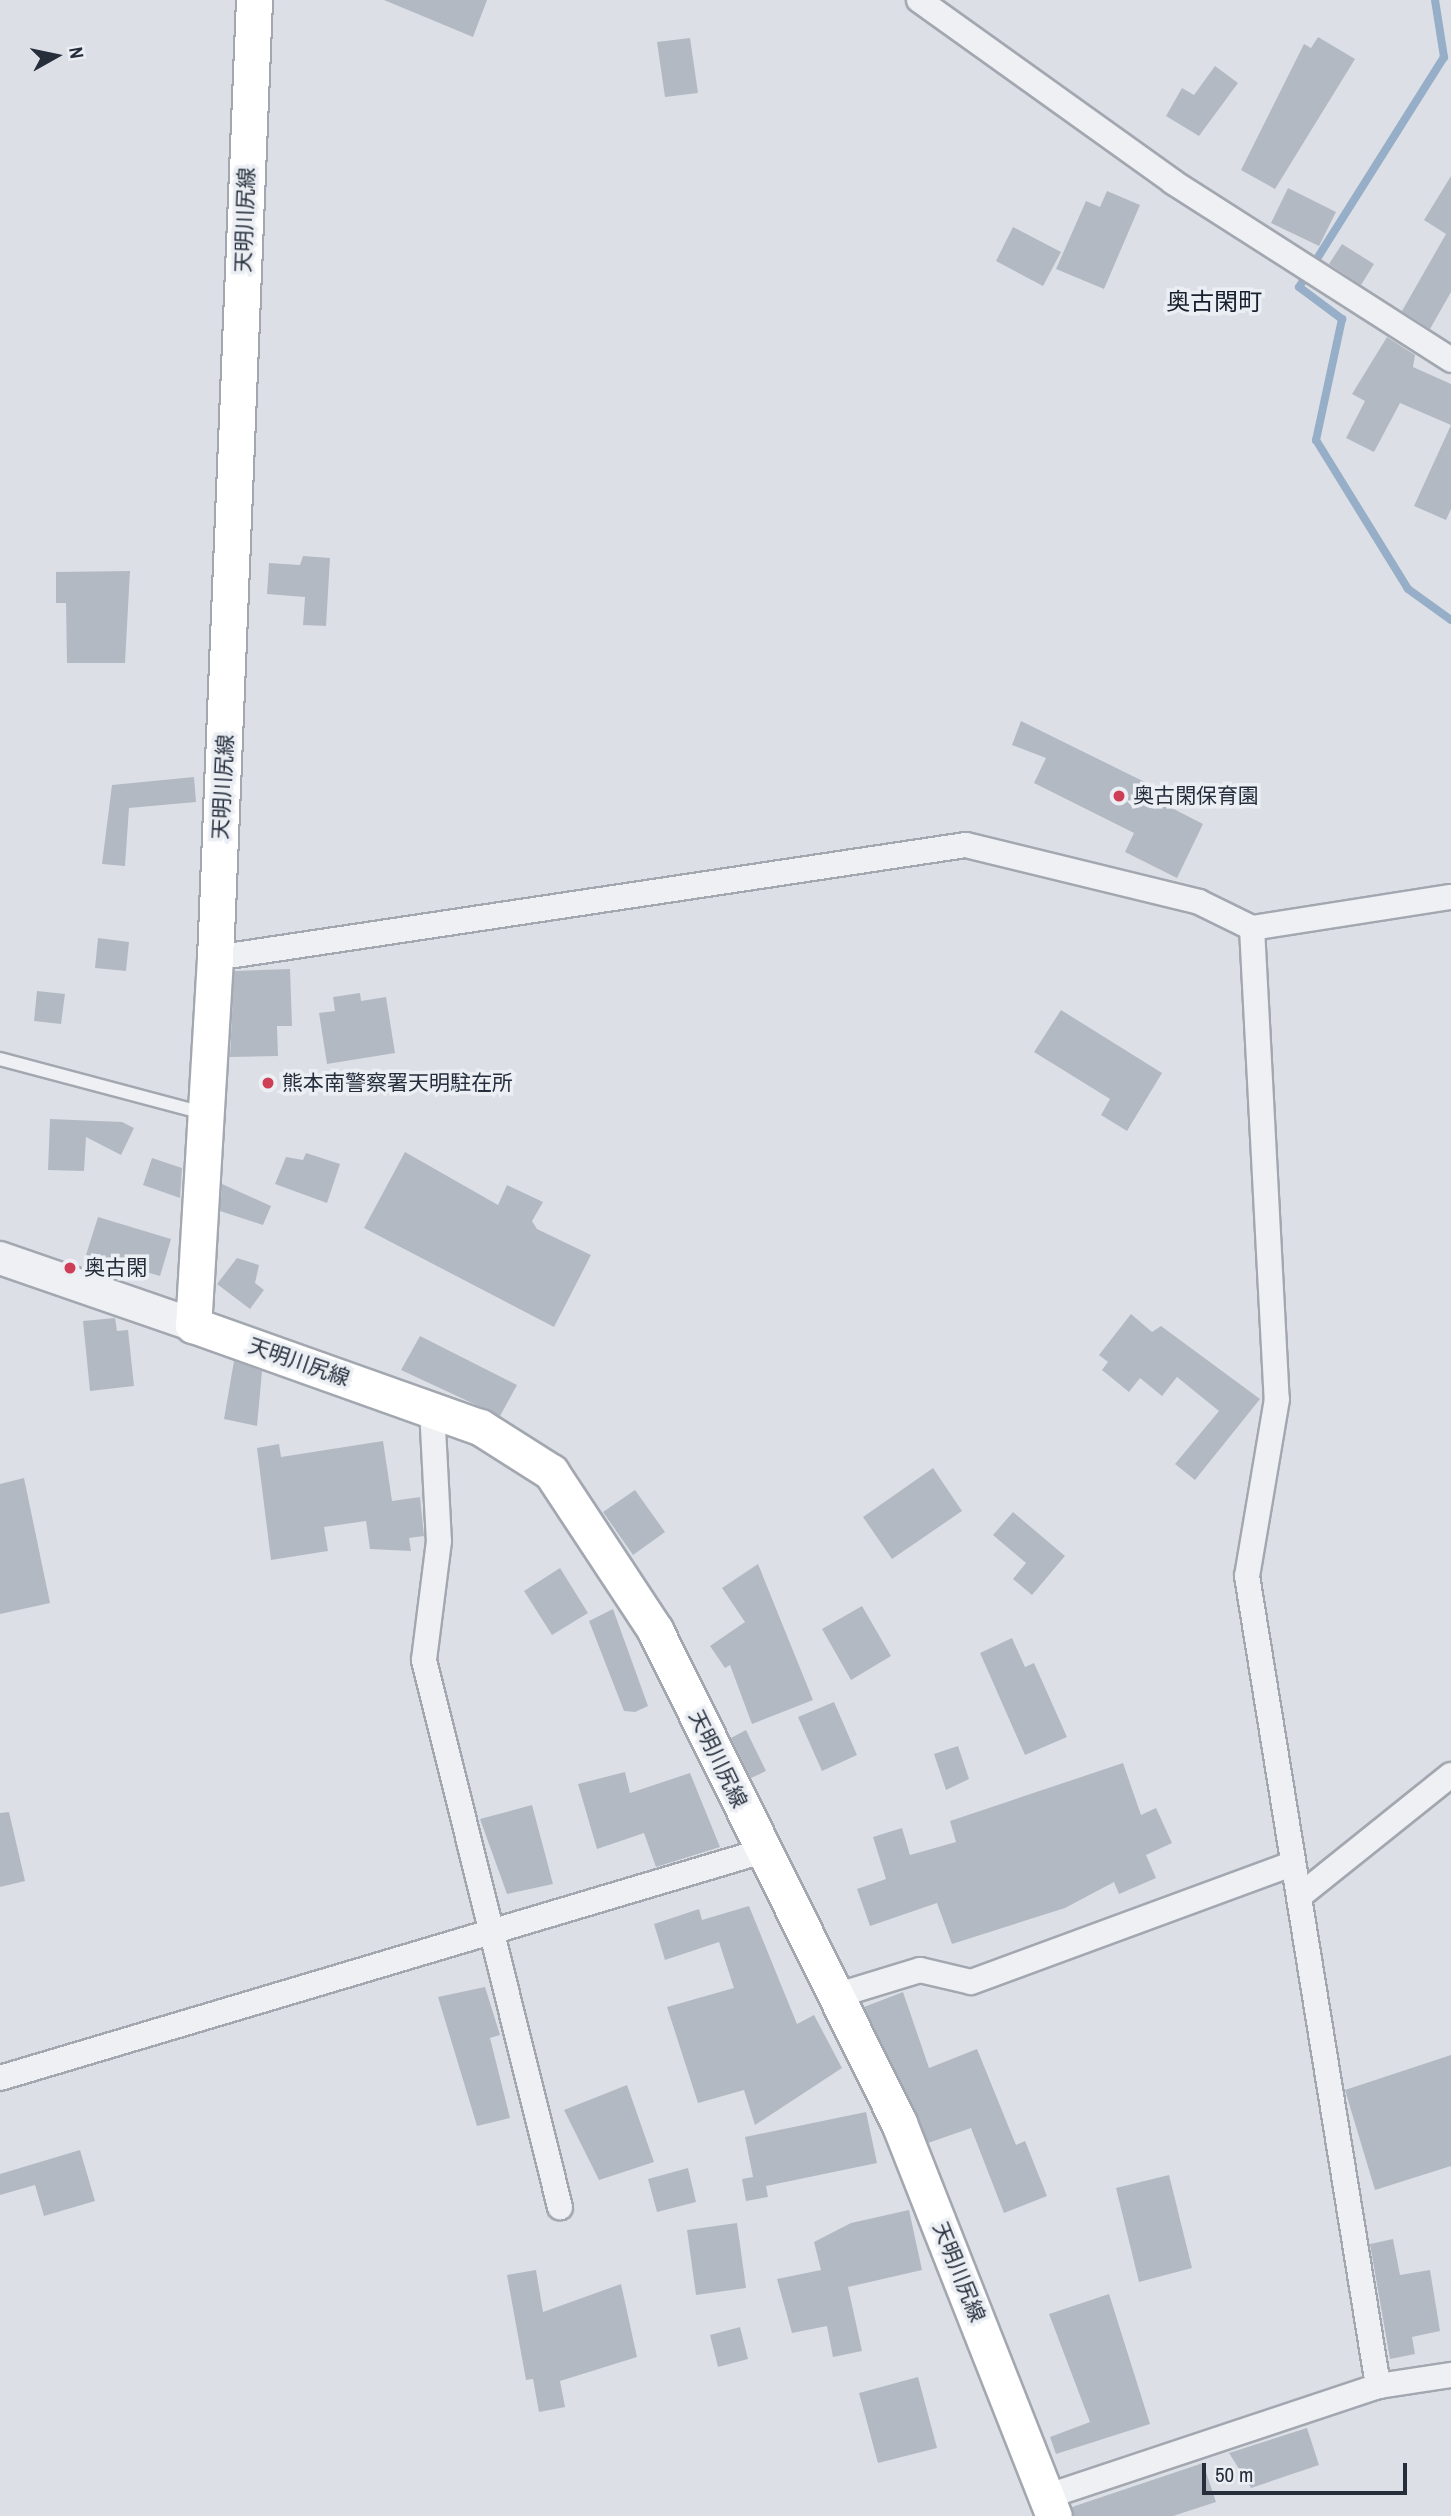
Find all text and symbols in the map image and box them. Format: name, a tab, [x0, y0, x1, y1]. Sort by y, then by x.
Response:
north arrow	[21, 21, 91, 91]
text: N	[63, 45, 90, 60]
street label: 天明川尻線	[231, 167, 259, 273]
district label: 奥古閑町	[1166, 288, 1262, 316]
street label: 天明川尻線	[208, 734, 238, 840]
place label: 奥古閑保育園	[1133, 783, 1259, 809]
marker: 奥古閑保育園	[1111, 788, 1127, 804]
place label: 熊本南警察署天明駐在所	[282, 1070, 513, 1096]
marker: 熊本南警察署天明駐在所	[260, 1075, 276, 1091]
place label: 奥古閑	[84, 1255, 147, 1281]
marker: 奥古閑	[62, 1260, 78, 1276]
street label: 天明川尻線	[245, 1333, 353, 1391]
street label: 天明川尻線	[684, 1706, 752, 1812]
street label: 天明川尻線	[928, 2219, 990, 2325]
scale bar	[1206, 2450, 1411, 2494]
text: 50 m	[1215, 2460, 1253, 2489]

